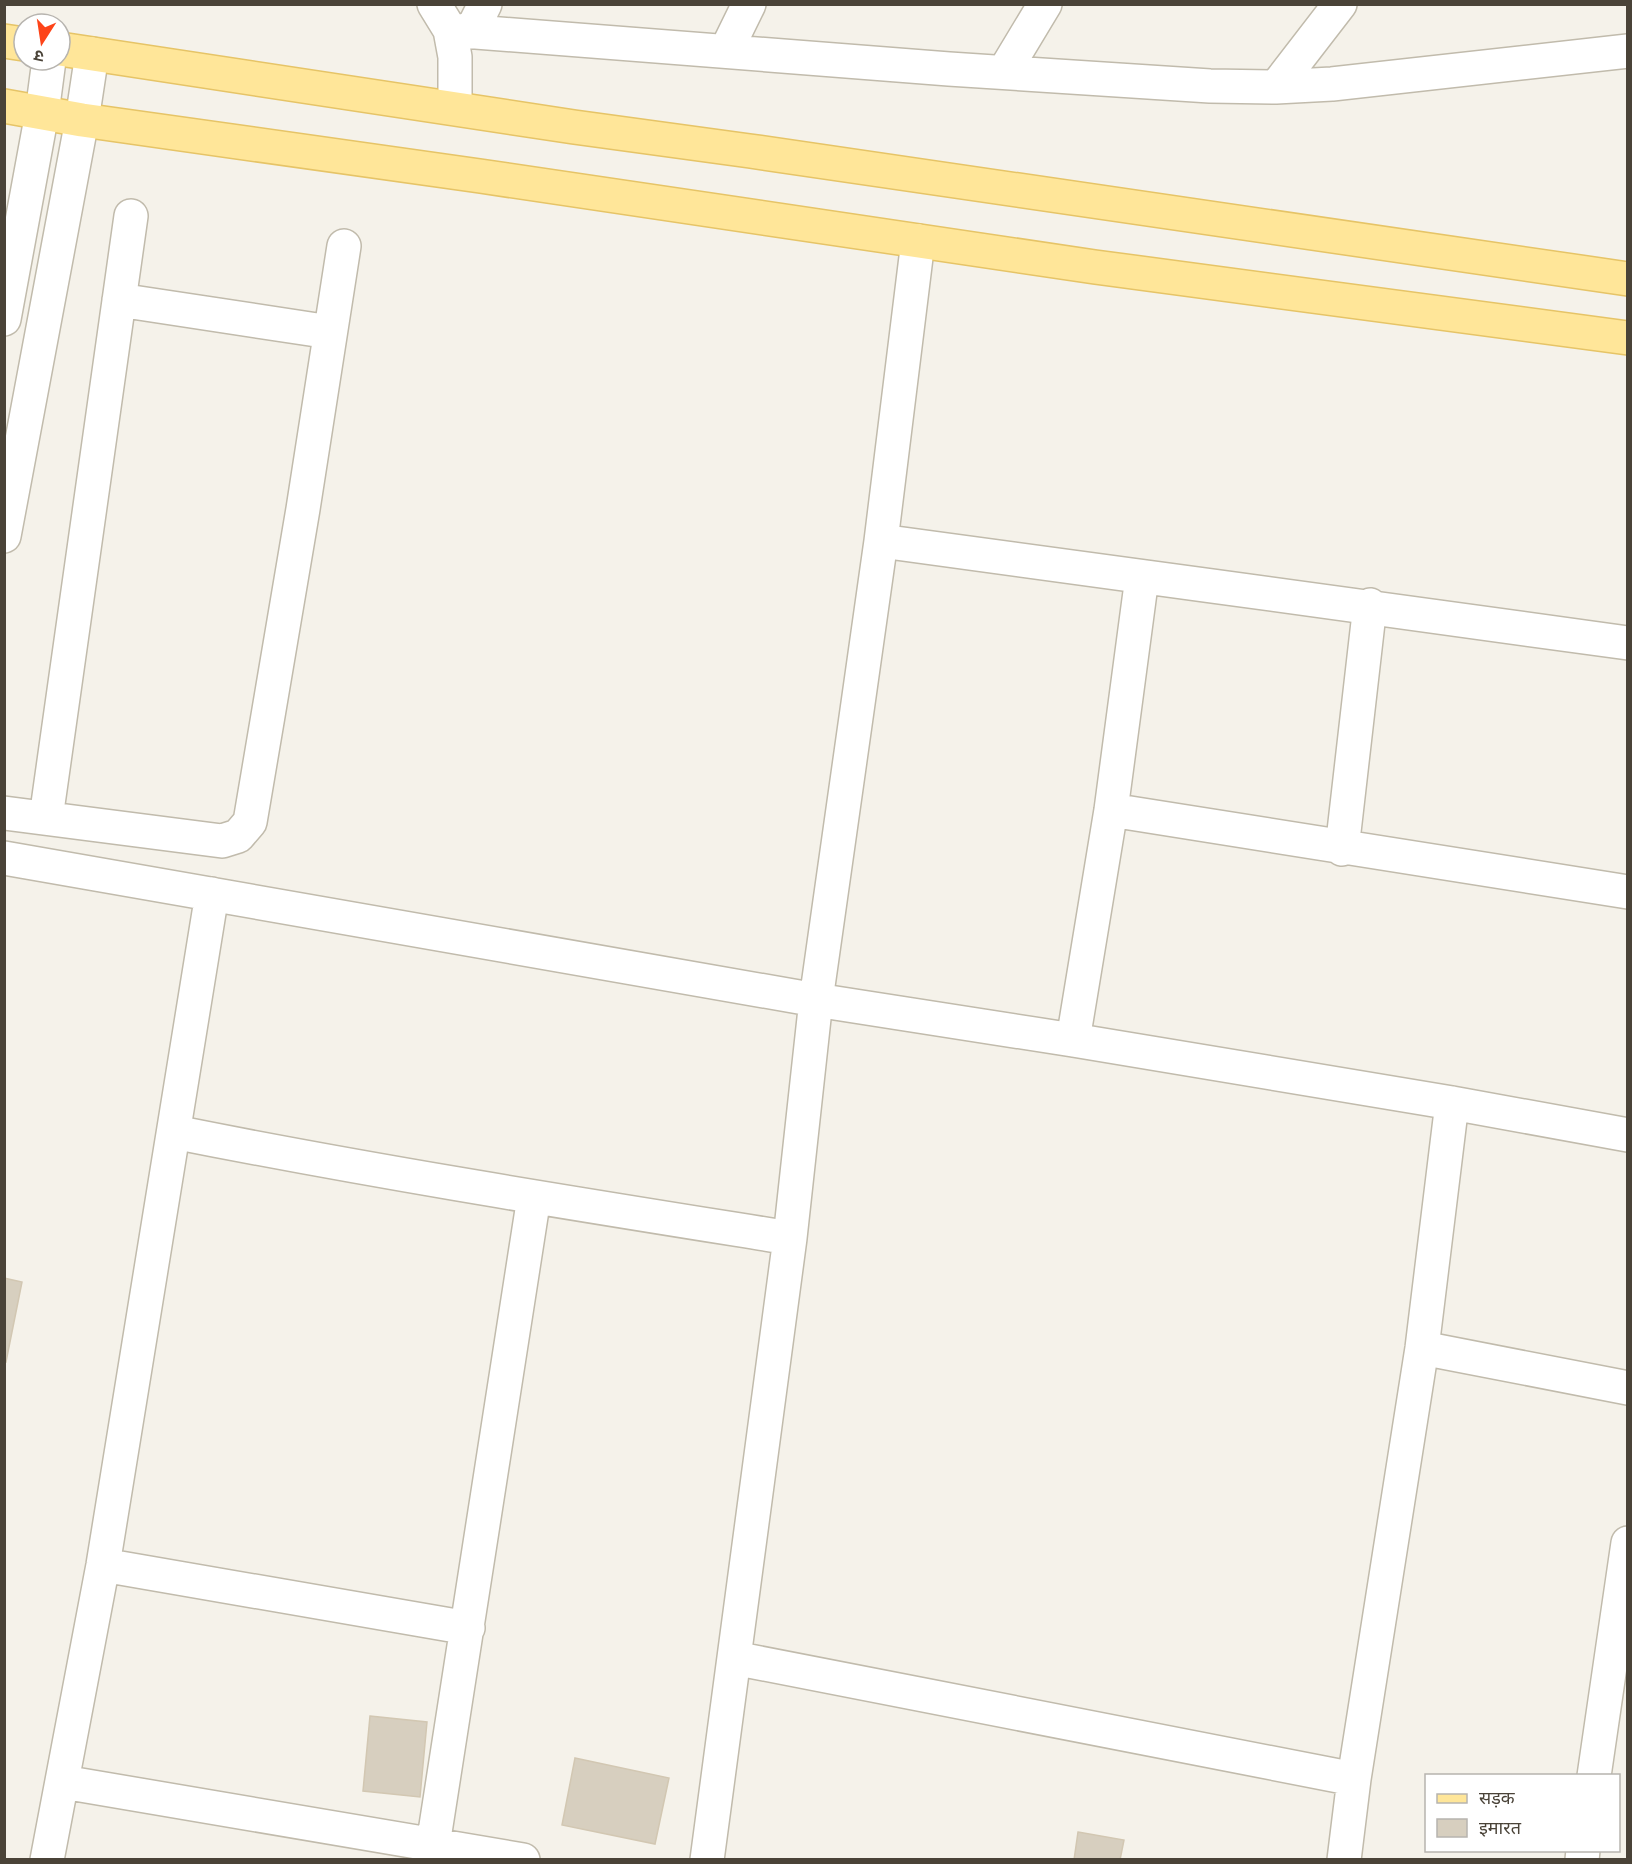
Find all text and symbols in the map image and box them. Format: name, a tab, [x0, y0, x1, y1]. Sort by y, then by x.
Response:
north arrow	[12, 12, 72, 72]
text: उ	[32, 45, 46, 67]
legend	[1425, 1774, 1620, 1852]
text: सड़क	[1479, 1786, 1516, 1809]
text: इमारत	[1479, 1816, 1522, 1839]

